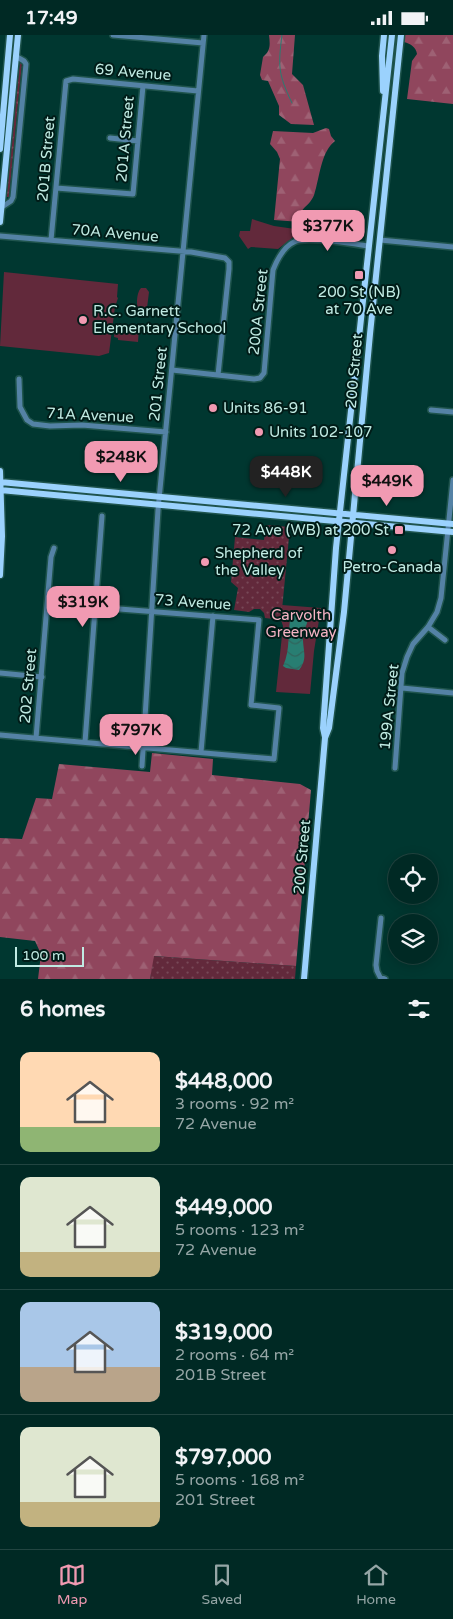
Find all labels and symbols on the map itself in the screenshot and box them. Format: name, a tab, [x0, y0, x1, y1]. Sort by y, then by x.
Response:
street label: 69 Avenue	[94, 60, 172, 84]
street label: 201A Street	[112, 95, 138, 183]
street label: 201B Street	[33, 115, 59, 202]
pin: $377K	[293, 209, 363, 252]
street label: 70A Avenue	[71, 220, 159, 246]
street label: 200A Street	[245, 268, 271, 356]
marker: 200 St (NB) at 70 Ave	[353, 269, 365, 281]
place label: 200 St (NB) at 70 Ave	[318, 283, 400, 318]
place label: R.C. Garnett Elementary School	[93, 302, 226, 337]
marker: R.C. Garnett Elementary School	[77, 314, 89, 326]
street label: 200 Street	[342, 333, 366, 409]
street label: 201 Street	[145, 345, 171, 422]
place label: Units 86-91	[223, 399, 308, 417]
marker: Units 86-91	[207, 402, 219, 414]
street label: 71A Avenue	[46, 404, 134, 426]
place label: Units 102-107	[269, 423, 372, 441]
marker: Units 102-107	[253, 426, 265, 438]
pin: $248K	[86, 441, 156, 483]
pin: $448K	[251, 455, 321, 498]
pin: $449K	[352, 465, 422, 507]
place label: 72 Ave (WB) at 200 St	[232, 521, 389, 539]
marker: 72 Ave (WB) at 200 St	[393, 524, 405, 536]
place label: Shepherd of the Valley	[215, 544, 303, 579]
marker: Petro-Canada	[386, 544, 398, 556]
marker: Shepherd of the Valley	[199, 556, 211, 568]
place label: Petro-Canada	[342, 558, 442, 576]
pin: $319K	[48, 585, 118, 628]
street label: 73 Avenue	[154, 590, 232, 614]
park label: Carvolth Greenway	[266, 606, 337, 641]
street label: 202 Street	[16, 648, 40, 724]
street label: 199A Street	[376, 663, 402, 751]
pin: $797K	[101, 713, 171, 756]
street label: 200 Street	[290, 819, 314, 895]
scale bar	[15, 944, 84, 967]

